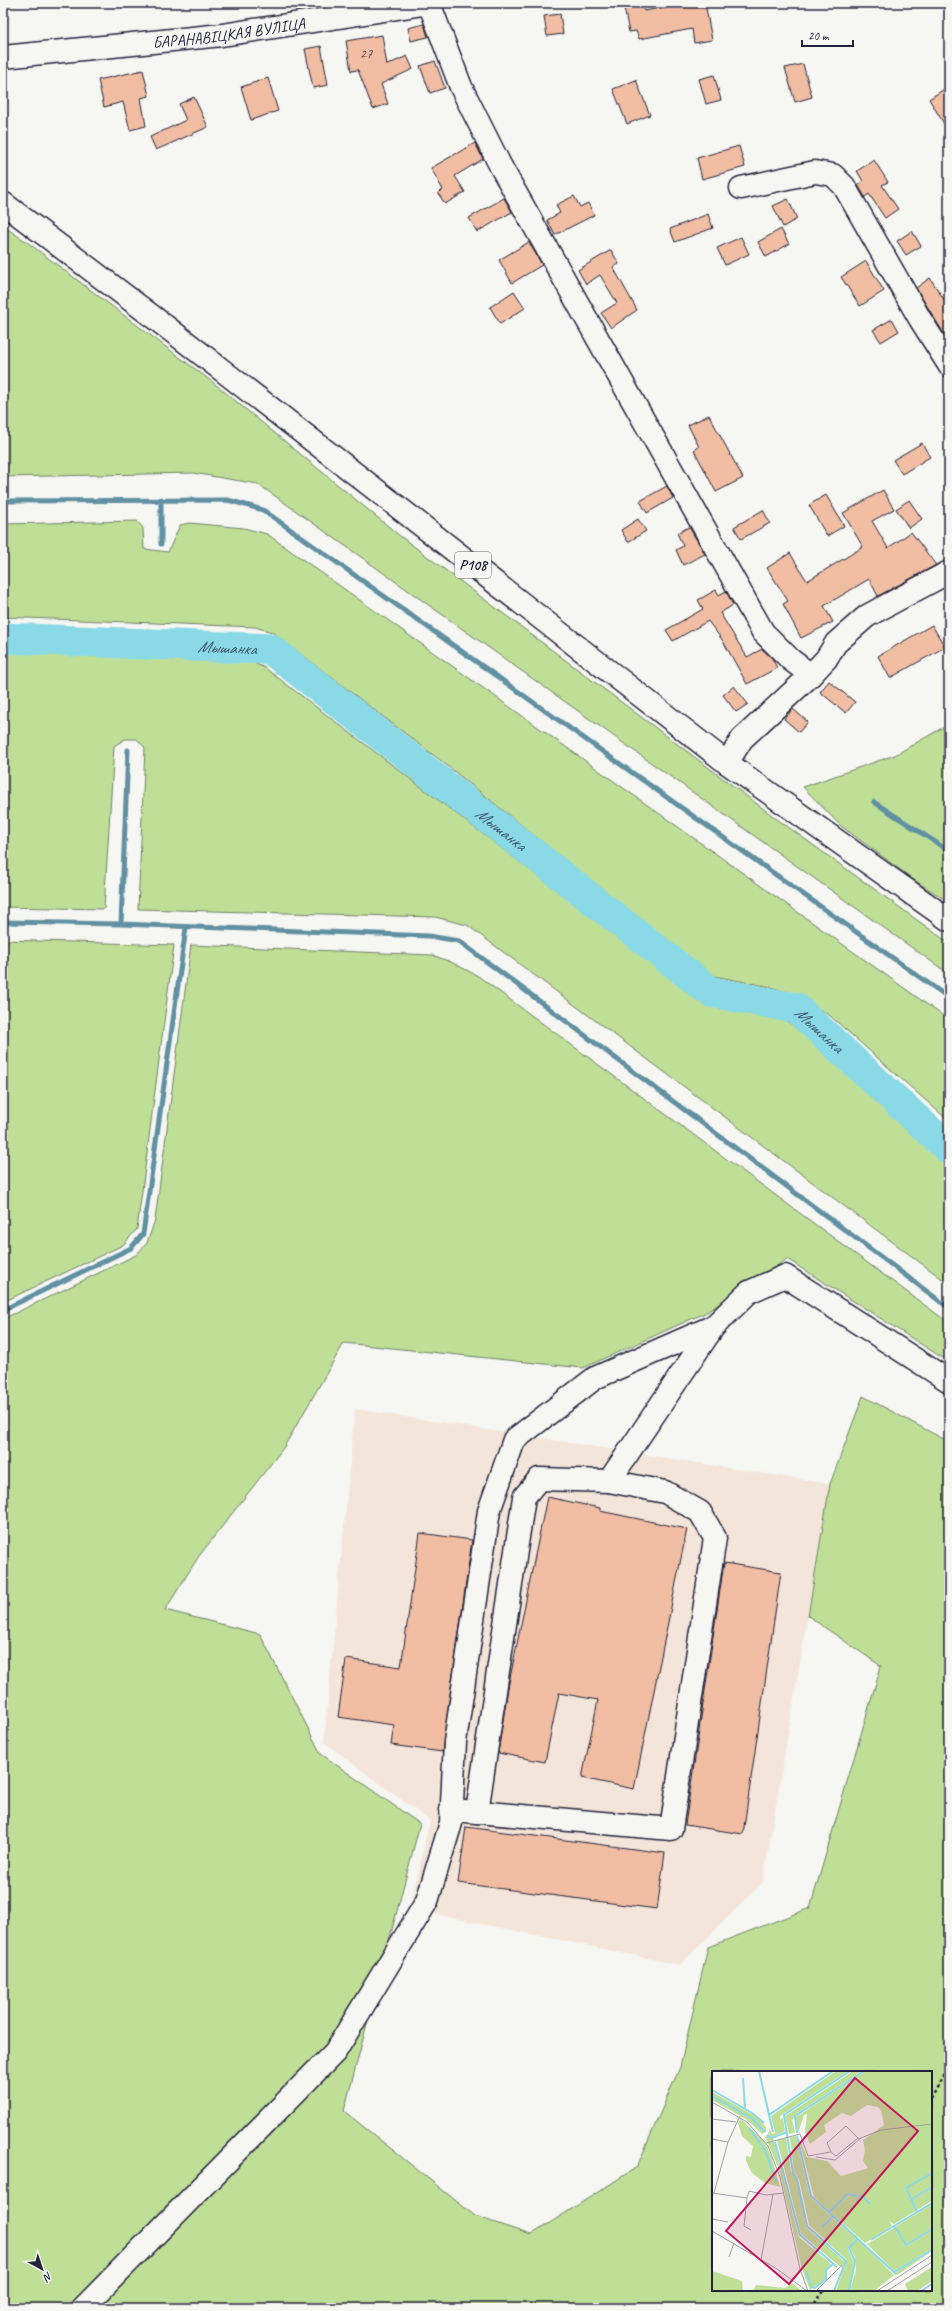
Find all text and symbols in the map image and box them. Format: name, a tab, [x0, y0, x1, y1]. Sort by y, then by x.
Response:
street label: БАРАНАВІЦКАЯ ВУЛІЦА	[152, 13, 307, 53]
scale bar	[802, 22, 853, 48]
text: 20 m	[808, 28, 830, 44]
house number: 27	[360, 45, 373, 62]
road number: Р108	[455, 552, 491, 578]
water label: Мышанка	[197, 636, 259, 660]
water label: Мышанка	[471, 803, 532, 857]
water label: Мышанка	[790, 1002, 849, 1059]
inset map	[712, 2071, 932, 2291]
north arrow	[22, 2249, 62, 2289]
text: N	[40, 2269, 56, 2286]

